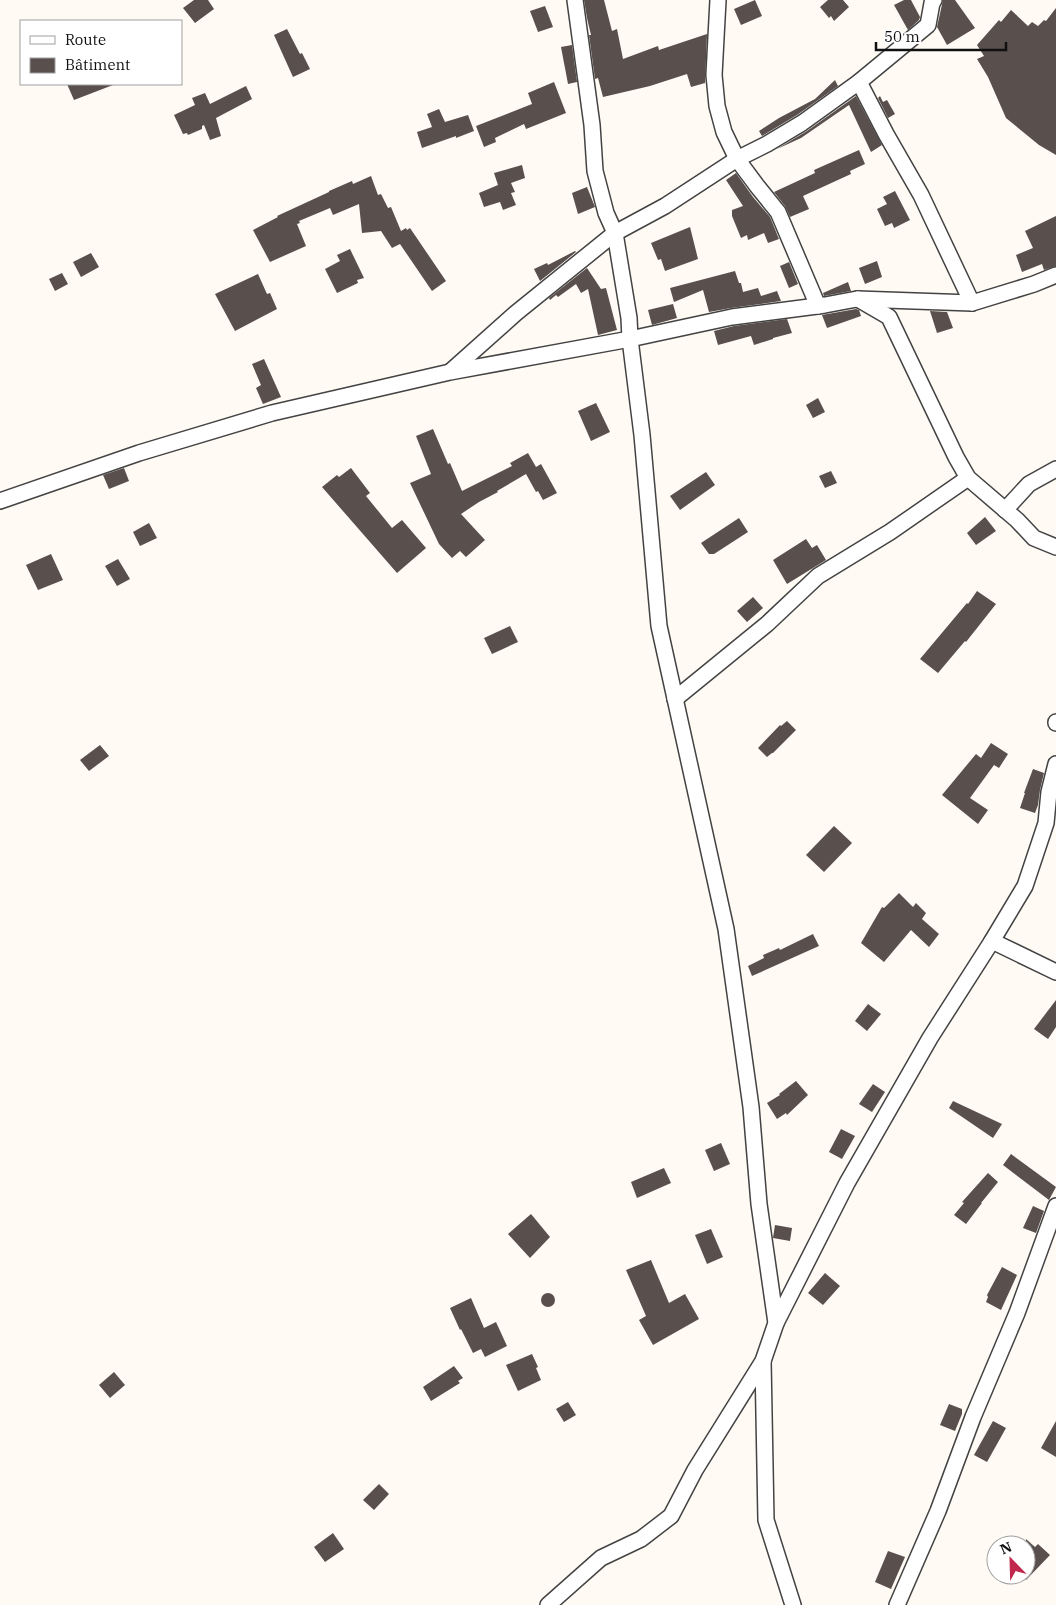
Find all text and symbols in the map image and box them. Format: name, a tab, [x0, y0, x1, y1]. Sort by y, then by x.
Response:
legend	[20, 20, 182, 85]
scale bar	[876, 20, 1006, 52]
text: 50 m	[884, 27, 920, 46]
text: Route	[65, 30, 106, 49]
text: Bâtiment	[65, 55, 130, 74]
north arrow	[986, 1535, 1036, 1585]
text: N	[997, 1538, 1015, 1558]

